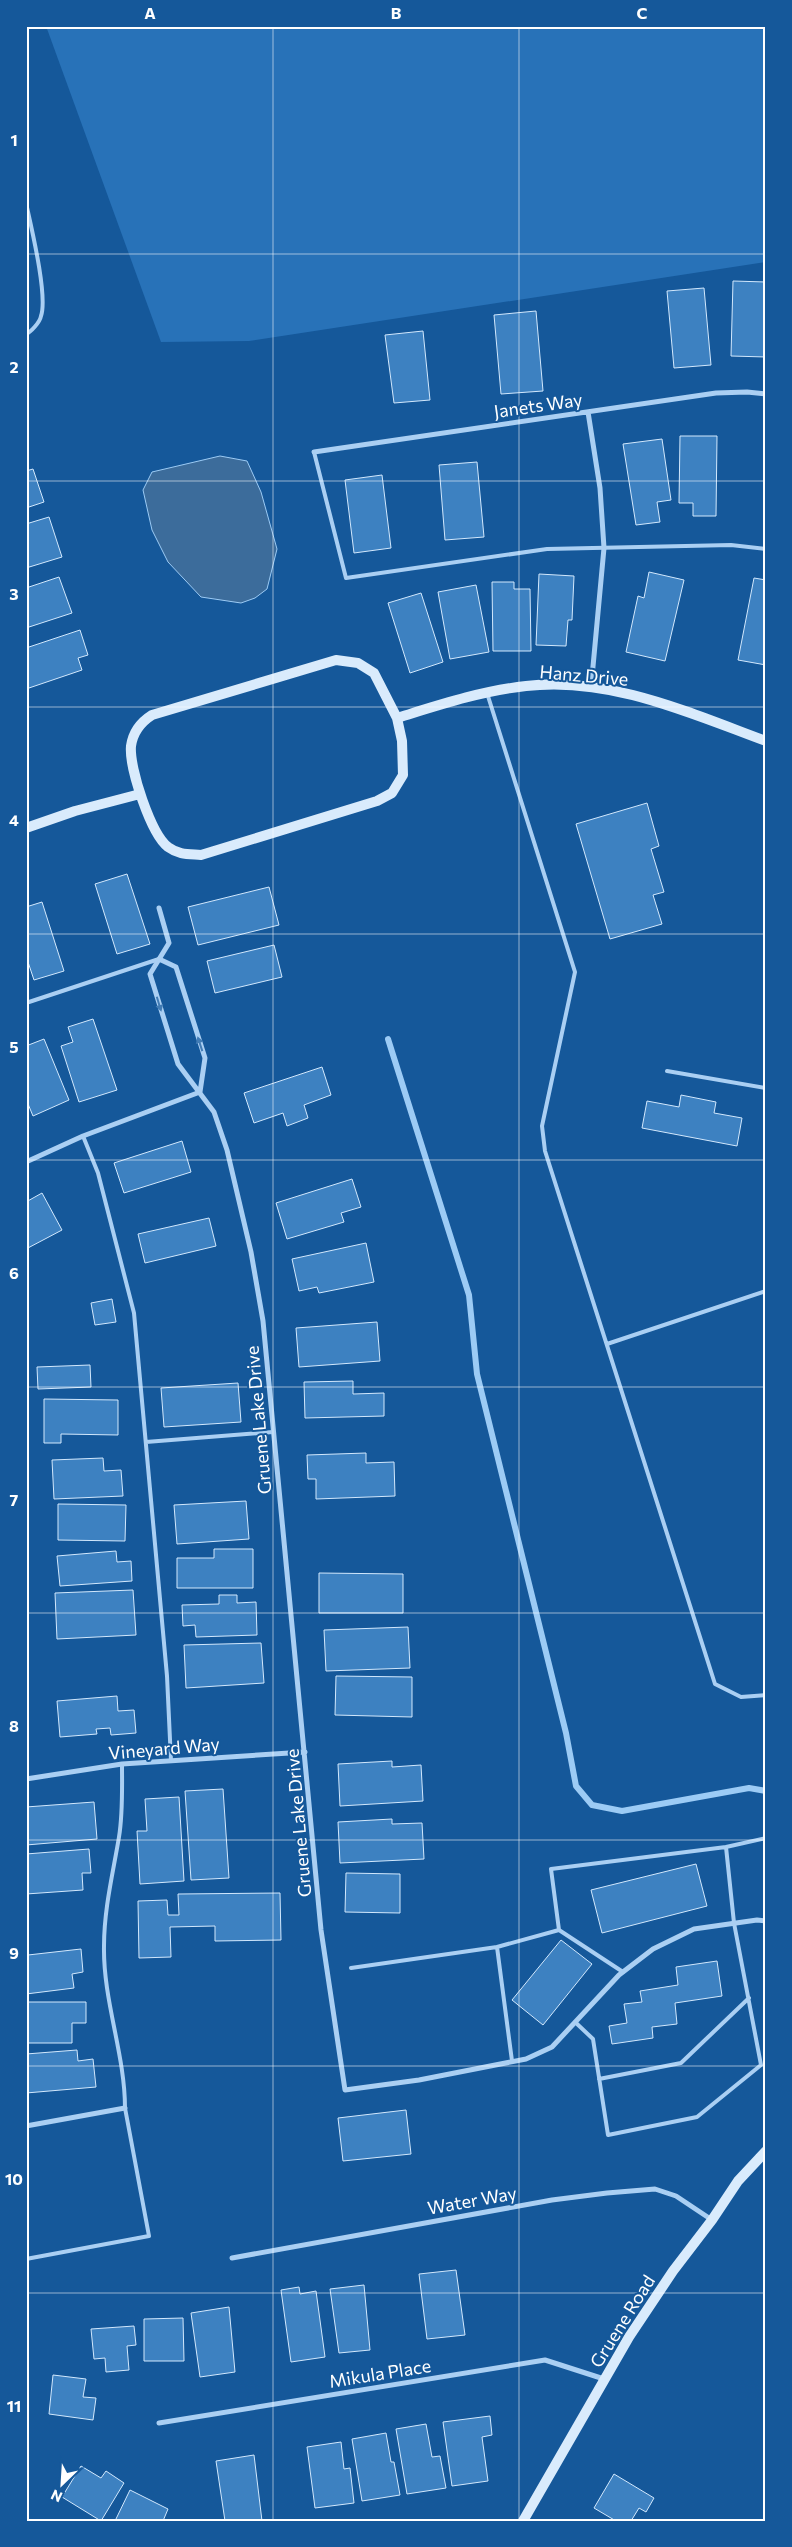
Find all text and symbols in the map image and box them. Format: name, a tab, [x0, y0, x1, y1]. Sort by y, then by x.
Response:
text: A	[144, 3, 156, 22]
text: B	[391, 3, 402, 22]
text: C	[637, 3, 648, 22]
text: 1	[10, 130, 18, 149]
text: 2	[9, 357, 19, 376]
street label: Janets Way	[492, 388, 584, 422]
text: 3	[9, 584, 19, 603]
street label: Hanz Drive	[539, 660, 629, 690]
text: 4	[9, 810, 19, 829]
one-way arrow	[156, 997, 164, 1012]
one-way arrow	[196, 1036, 204, 1051]
text: 5	[9, 1037, 19, 1056]
text: 6	[9, 1263, 19, 1282]
street label: Gruene Lake Drive	[241, 1345, 275, 1495]
text: 7	[10, 1490, 19, 1509]
text: 8	[9, 1716, 19, 1735]
street label: Vineyard Way	[107, 1732, 221, 1764]
street label: Gruene Lake Drive	[281, 1748, 315, 1898]
text: 9	[9, 1943, 19, 1962]
text: 10	[5, 2169, 23, 2188]
street label: Water Way	[426, 2181, 518, 2219]
street label: Gruene Road	[585, 2271, 659, 2371]
street label: Mikula Place	[328, 2354, 432, 2392]
text: 11	[7, 2396, 21, 2415]
north arrow	[38, 2460, 88, 2510]
text: N	[48, 2486, 65, 2506]

